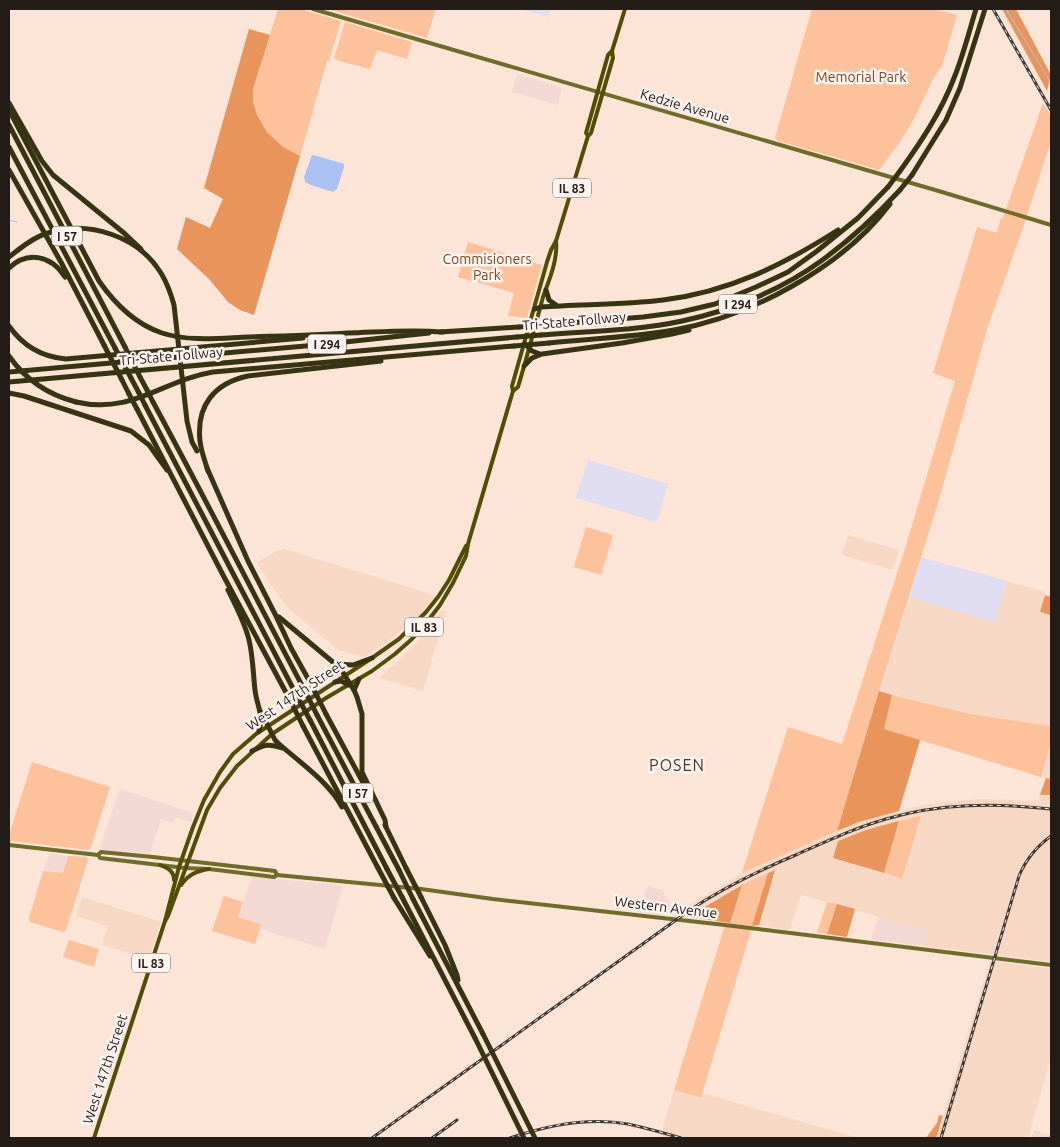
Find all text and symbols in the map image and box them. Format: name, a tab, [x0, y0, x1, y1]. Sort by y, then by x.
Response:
park label: Memorial Park	[816, 69, 906, 85]
street label: Kedzie Avenue	[638, 86, 732, 126]
road number: IL 83	[553, 178, 591, 198]
road number: I 57	[52, 227, 82, 246]
park label: Commisioners Park	[442, 251, 532, 283]
road number: I 294	[719, 294, 757, 314]
street label: Tri-State Tollway	[522, 308, 627, 333]
road number: I 294	[308, 334, 346, 354]
street label: Tri-State Tollway	[119, 343, 224, 368]
road number: IL 83	[405, 618, 443, 636]
street label: West 147th Street	[243, 656, 347, 734]
district label: POSEN	[649, 756, 705, 774]
road number: I 57	[343, 784, 373, 802]
street label: Western Avenue	[614, 893, 718, 921]
road number: IL 83	[132, 954, 170, 972]
street label: West 147th Street	[80, 1011, 130, 1126]

